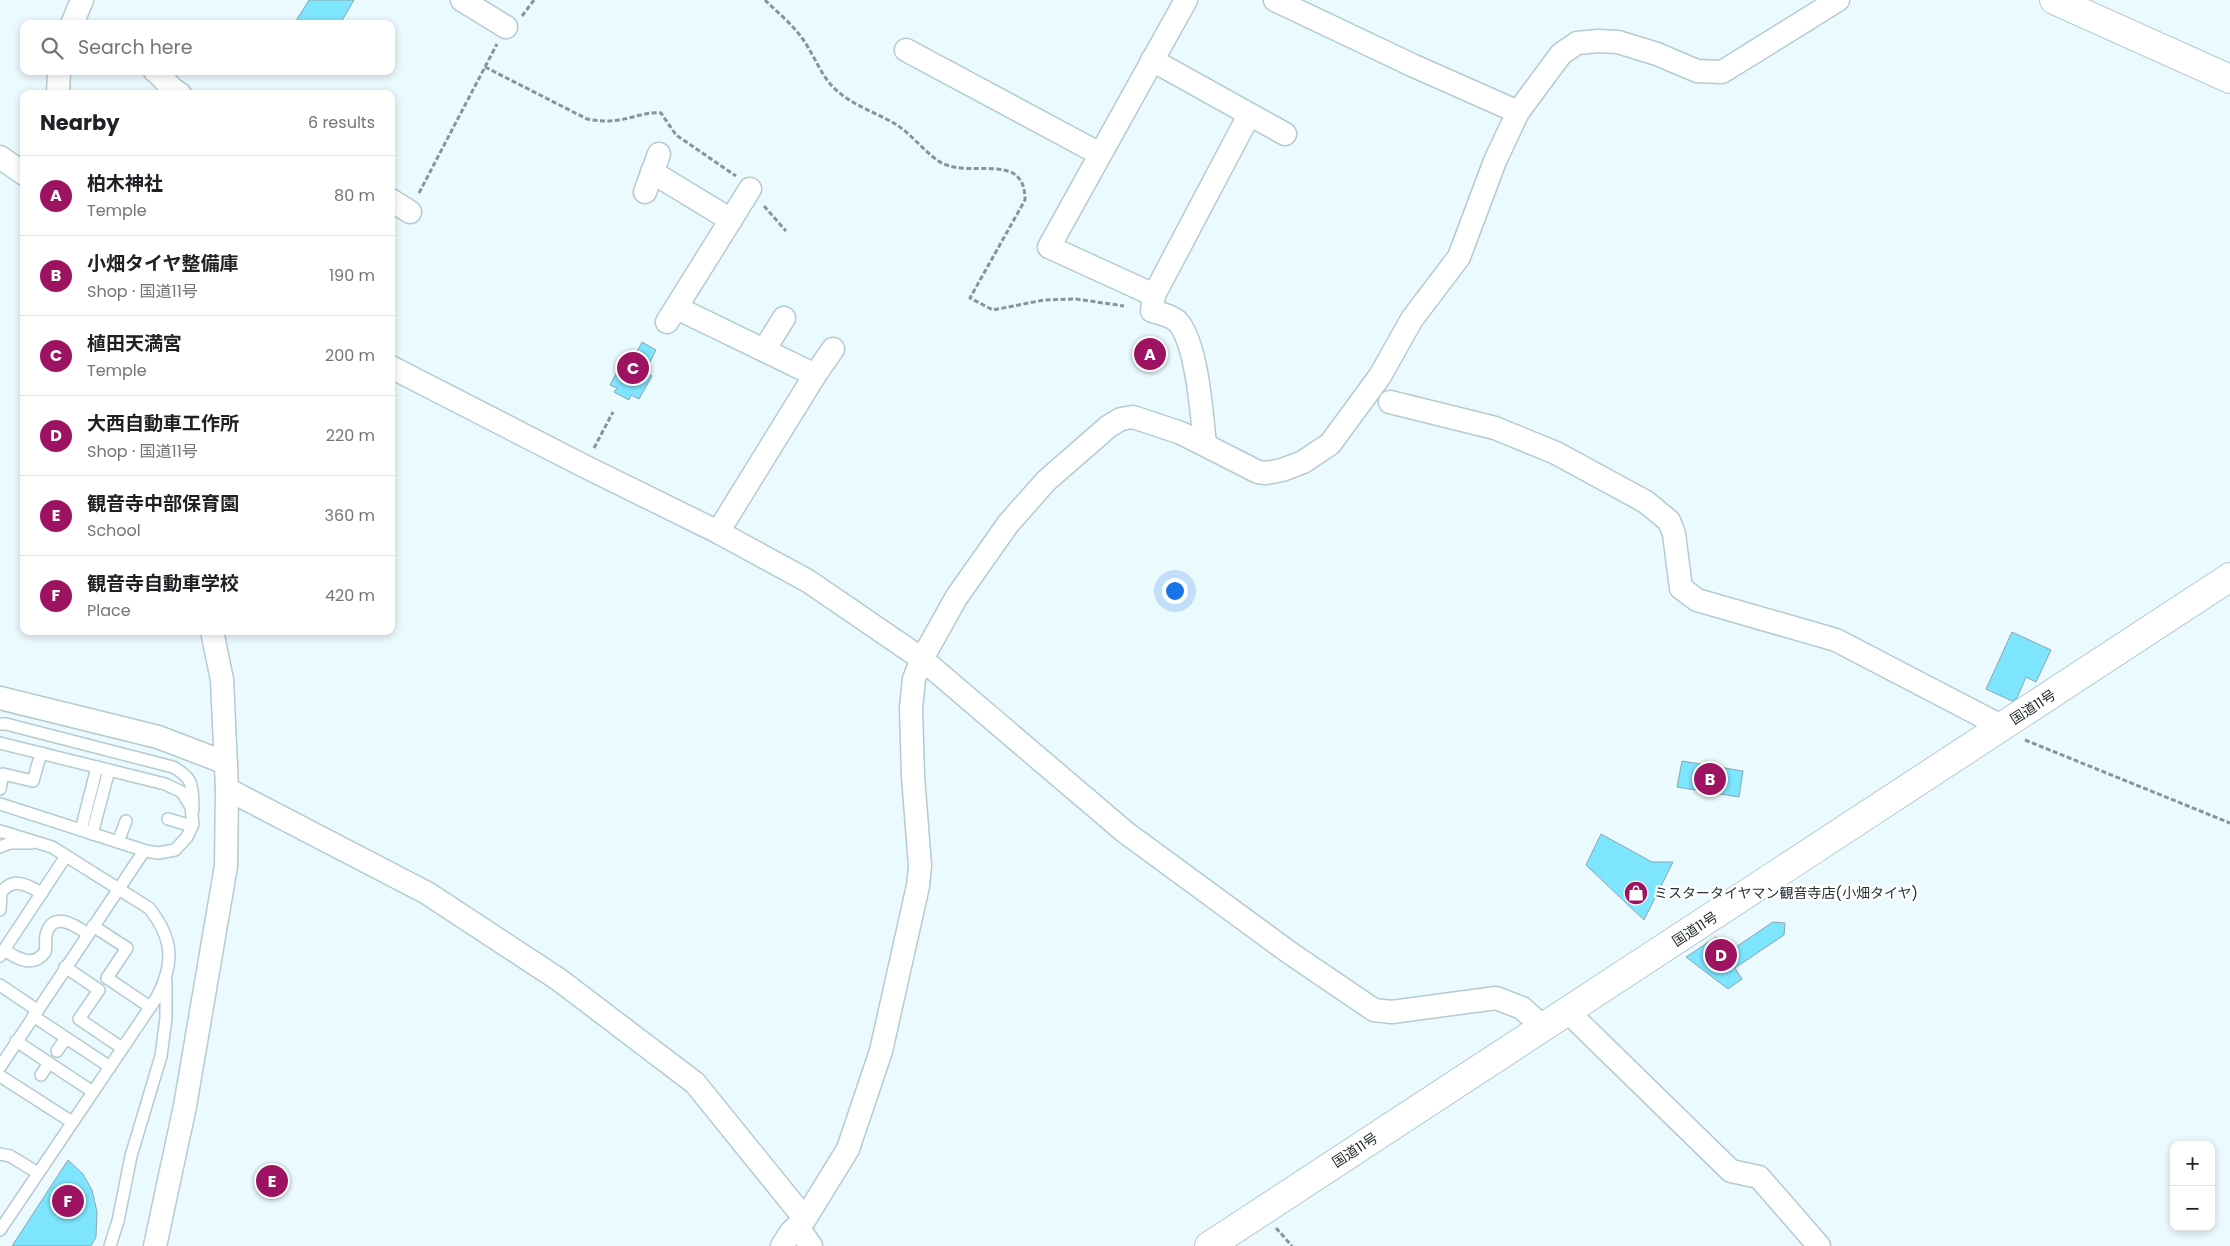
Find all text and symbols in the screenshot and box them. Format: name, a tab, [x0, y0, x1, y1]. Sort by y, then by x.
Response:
search box	[20, 20, 395, 75]
icon: search	[38, 34, 66, 62]
text: Search here	[78, 34, 192, 61]
text: Nearby	[40, 108, 120, 137]
text: 6 results	[308, 111, 375, 134]
text: 柏木神社	[87, 170, 163, 197]
text: A	[50, 184, 62, 207]
text: 80 m	[334, 184, 375, 207]
text: Temple	[87, 199, 147, 222]
text: 小畑タイヤ整備庫	[87, 250, 238, 277]
text: B	[51, 264, 61, 287]
text: 190 m	[329, 264, 375, 287]
text: Shop · 国道11号	[87, 280, 198, 303]
text: 植田天満宮	[87, 330, 182, 357]
pin: A	[1134, 335, 1166, 373]
text: C	[50, 344, 62, 367]
text: 200 m	[325, 344, 375, 367]
pin: C	[617, 349, 649, 387]
text: Temple	[87, 359, 147, 382]
text: 大西自動車工作所	[87, 410, 239, 437]
text: D	[50, 424, 62, 447]
text: 220 m	[326, 424, 375, 447]
text: Shop · 国道11号	[87, 440, 198, 463]
text: 観音寺中部保育園	[87, 490, 239, 517]
text: E	[52, 504, 60, 527]
text: 360 m	[325, 504, 375, 527]
text: School	[87, 519, 141, 542]
text: 観音寺自動車学校	[87, 570, 239, 597]
your location	[1162, 578, 1188, 604]
text: F	[52, 584, 60, 607]
text: 420 m	[325, 584, 375, 607]
text: Place	[87, 599, 131, 622]
street label: 国道11号	[2006, 685, 2060, 729]
pin: B	[1694, 760, 1726, 798]
shop icon: ミスタータイヤマン観音寺店(小畑タイヤ)	[1623, 880, 1649, 906]
place label: ミスタータイヤマン観音寺店(小畑タイヤ)	[1654, 883, 1918, 903]
street label: 国道11号	[1668, 907, 1722, 951]
pin: D	[1705, 936, 1737, 974]
street label: 国道11号	[1328, 1128, 1382, 1172]
map controls	[2170, 1141, 2215, 1231]
button: +	[2170, 1141, 2215, 1186]
pin: E	[256, 1162, 288, 1200]
pin: F	[52, 1182, 84, 1220]
button: −	[2170, 1186, 2215, 1231]

